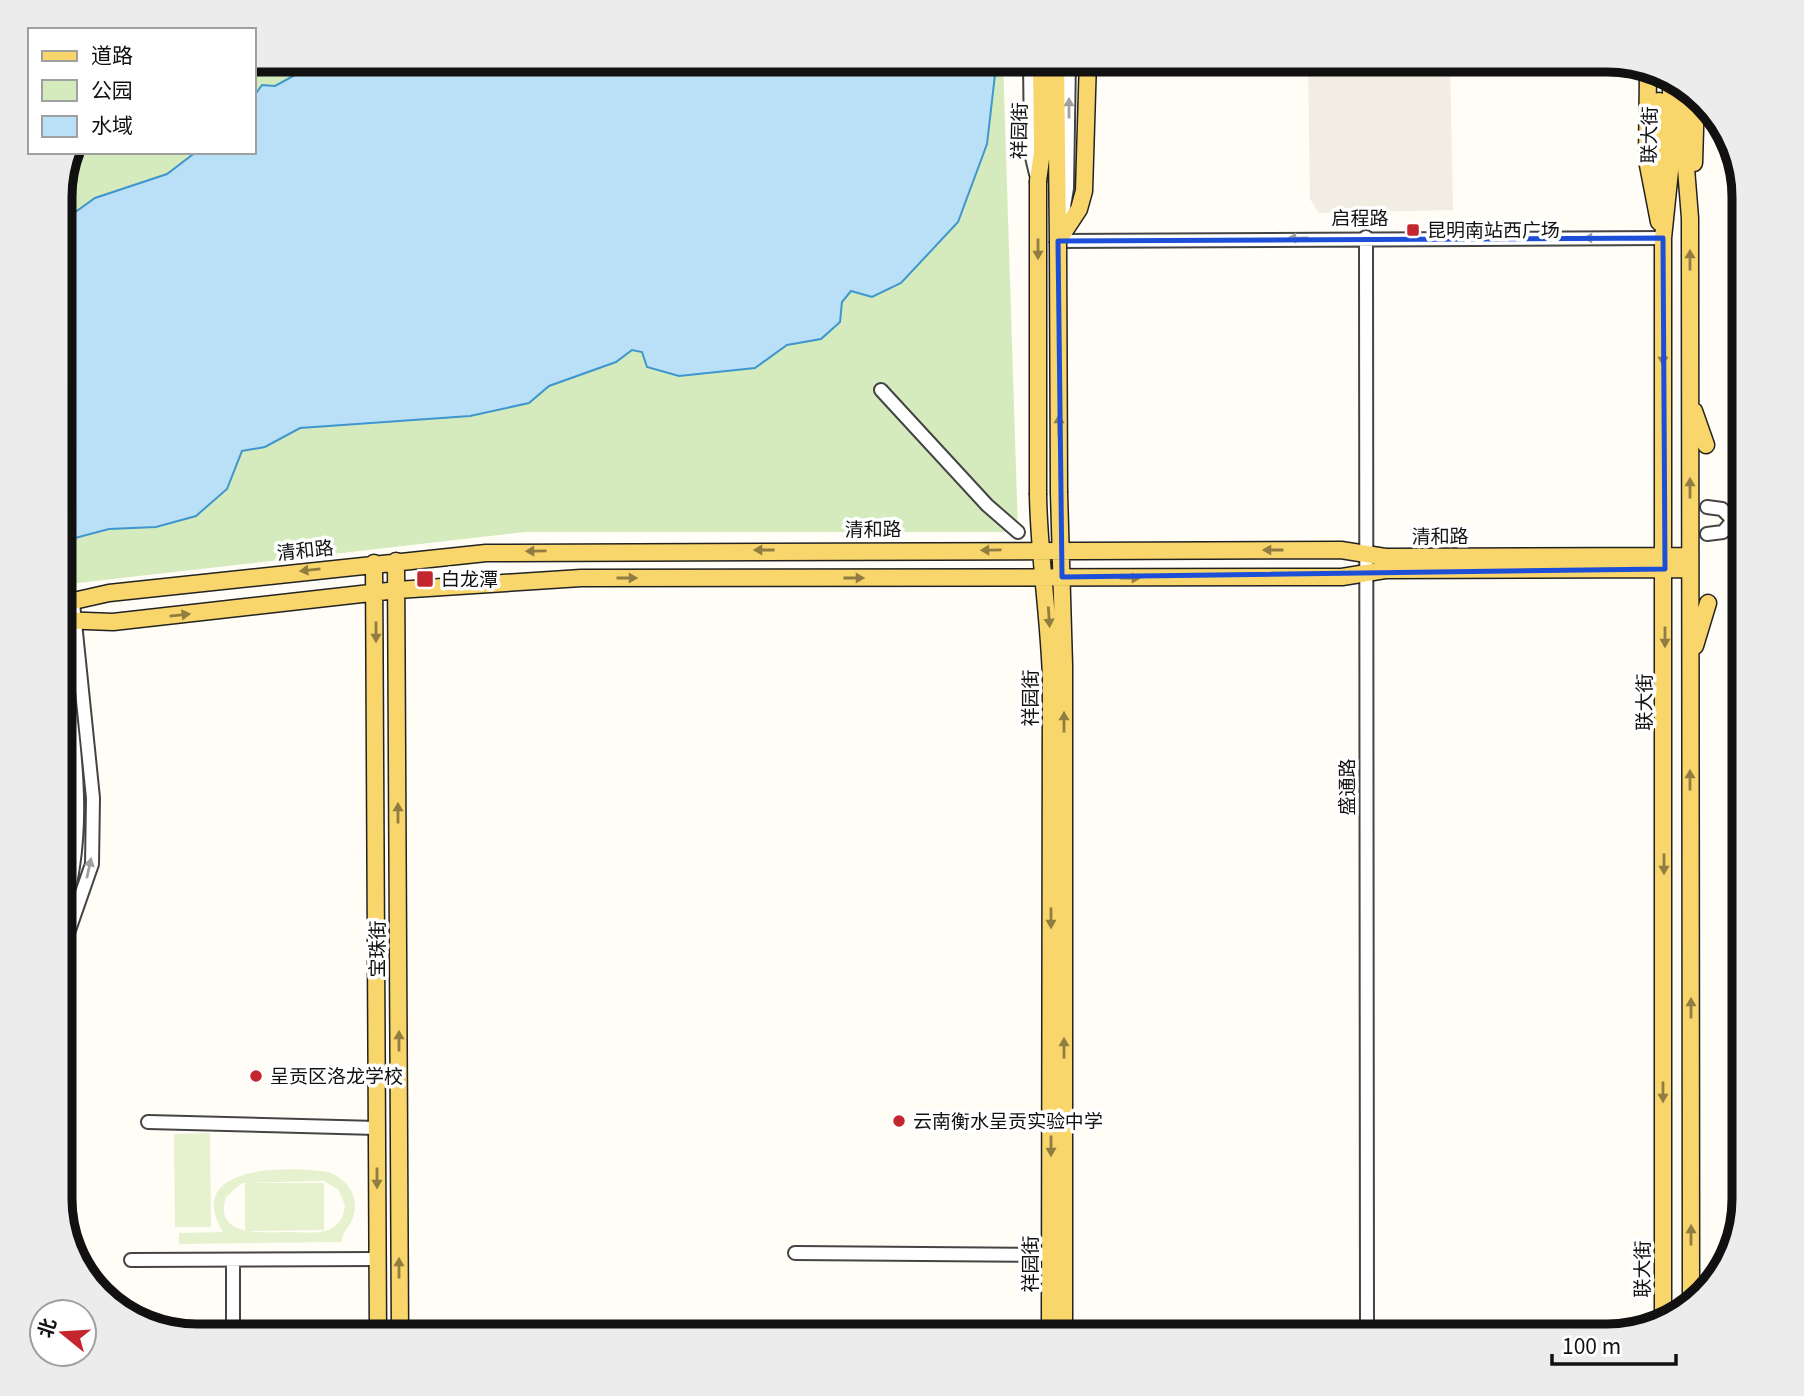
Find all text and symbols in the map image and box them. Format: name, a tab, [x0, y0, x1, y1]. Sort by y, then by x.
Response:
legend	[28, 28, 256, 154]
text: 道路	[91, 39, 133, 69]
text: 公园	[91, 74, 133, 104]
one-way arrow	[1063, 96, 1075, 118]
street label: 祥园街	[1004, 102, 1031, 160]
street label: 联大街	[1634, 106, 1661, 164]
text: 水域	[91, 109, 133, 139]
street label: 启程路	[1331, 203, 1389, 230]
place label: 昆明南站西广场	[1427, 215, 1560, 242]
marker: 昆明南站西广场	[1405, 222, 1421, 238]
one-way arrow	[1286, 232, 1308, 244]
one-way arrow	[1583, 232, 1605, 244]
one-way arrow	[1032, 238, 1044, 260]
one-way arrow	[1684, 249, 1696, 271]
one-way arrow	[1658, 344, 1669, 366]
one-way arrow	[1053, 414, 1065, 436]
one-way arrow	[1684, 476, 1696, 498]
street label: 清和路	[844, 514, 902, 541]
street label: 清和路	[1411, 521, 1469, 548]
street label: 清和路	[275, 532, 335, 565]
one-way arrow	[752, 544, 774, 556]
one-way arrow	[1262, 544, 1284, 556]
one-way arrow	[980, 545, 1002, 556]
one-way arrow	[525, 546, 547, 557]
place label: 白龙潭	[441, 564, 498, 591]
one-way arrow	[298, 565, 320, 576]
marker: 白龙潭	[415, 569, 435, 589]
one-way arrow	[616, 572, 638, 584]
one-way arrow	[843, 572, 865, 584]
one-way arrow	[1119, 572, 1141, 584]
one-way arrow	[1043, 606, 1054, 628]
one-way arrow	[170, 609, 192, 620]
one-way arrow	[370, 621, 382, 643]
one-way arrow	[1659, 626, 1671, 648]
street label: 祥园街	[1015, 669, 1042, 727]
street label: 联大街	[1629, 673, 1656, 731]
one-way arrow	[1058, 711, 1070, 733]
street label: 盛通路	[1332, 758, 1359, 816]
one-way arrow	[1684, 769, 1696, 791]
one-way arrow	[392, 802, 404, 824]
one-way arrow	[1658, 854, 1670, 876]
one-way arrow	[84, 857, 95, 879]
one-way arrow	[1045, 907, 1057, 929]
street label: 宝珠街	[362, 920, 389, 978]
one-way arrow	[1685, 996, 1697, 1018]
one-way arrow	[393, 1029, 405, 1051]
one-way arrow	[1059, 1036, 1070, 1058]
place label: 呈贡区洛龙学校	[270, 1061, 403, 1088]
marker: 呈贡区洛龙学校	[248, 1068, 264, 1084]
one-way arrow	[1658, 1081, 1669, 1103]
place label: 云南衡水呈贡实验中学	[913, 1106, 1103, 1133]
marker: 云南衡水呈贡实验中学	[891, 1113, 907, 1129]
one-way arrow	[1045, 1135, 1057, 1157]
one-way arrow	[371, 1167, 383, 1189]
one-way arrow	[1685, 1224, 1697, 1246]
street label: 祥园街	[1015, 1235, 1042, 1293]
street label: 联大街	[1627, 1240, 1654, 1298]
one-way arrow	[393, 1257, 405, 1279]
north arrow	[28, 1298, 98, 1368]
text: 北	[30, 1314, 61, 1340]
scale bar	[1552, 1322, 1676, 1366]
text: 100 m	[1562, 1330, 1621, 1360]

